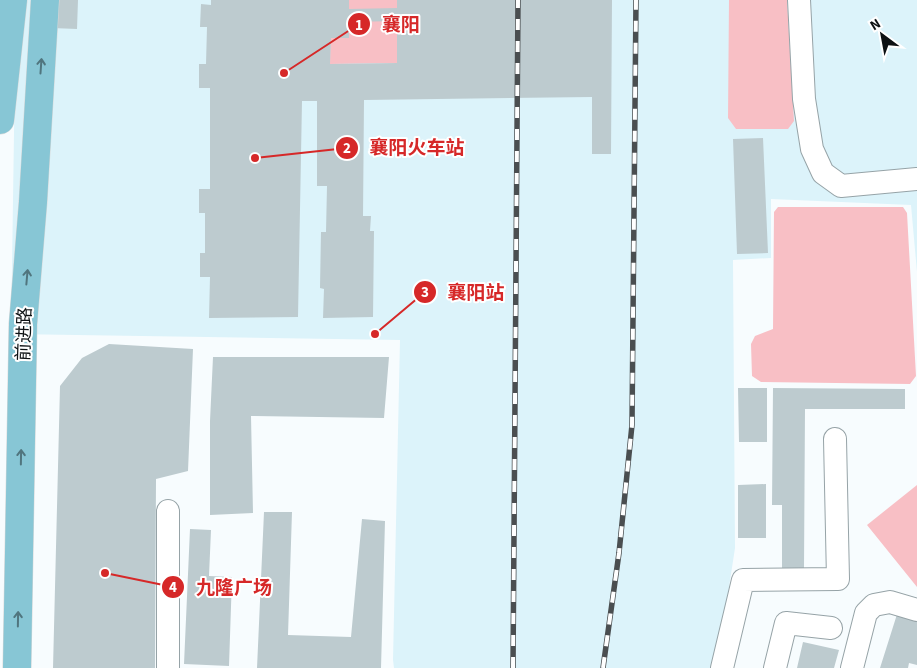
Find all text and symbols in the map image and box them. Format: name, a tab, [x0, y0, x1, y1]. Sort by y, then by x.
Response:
callout: 襄阳	[347, 7, 430, 41]
north arrow	[857, 10, 907, 60]
text: 襄阳	[382, 12, 420, 39]
text: N	[866, 14, 885, 36]
text: 1	[355, 15, 363, 36]
one-way arrow	[36, 58, 45, 74]
callout: 襄阳火车站	[334, 131, 474, 165]
text: 襄阳火车站	[369, 135, 465, 162]
text: 2	[343, 138, 351, 159]
one-way arrow	[22, 269, 31, 285]
callout: 襄阳站	[413, 275, 515, 309]
text: 襄阳站	[447, 280, 505, 307]
text: 3	[421, 282, 429, 303]
street label: 前进路	[11, 307, 38, 361]
one-way arrow	[16, 449, 26, 466]
callout: 九隆广场	[161, 570, 282, 604]
text: 九隆广场	[196, 575, 272, 602]
text: 4	[169, 577, 177, 598]
one-way arrow	[13, 612, 23, 628]

